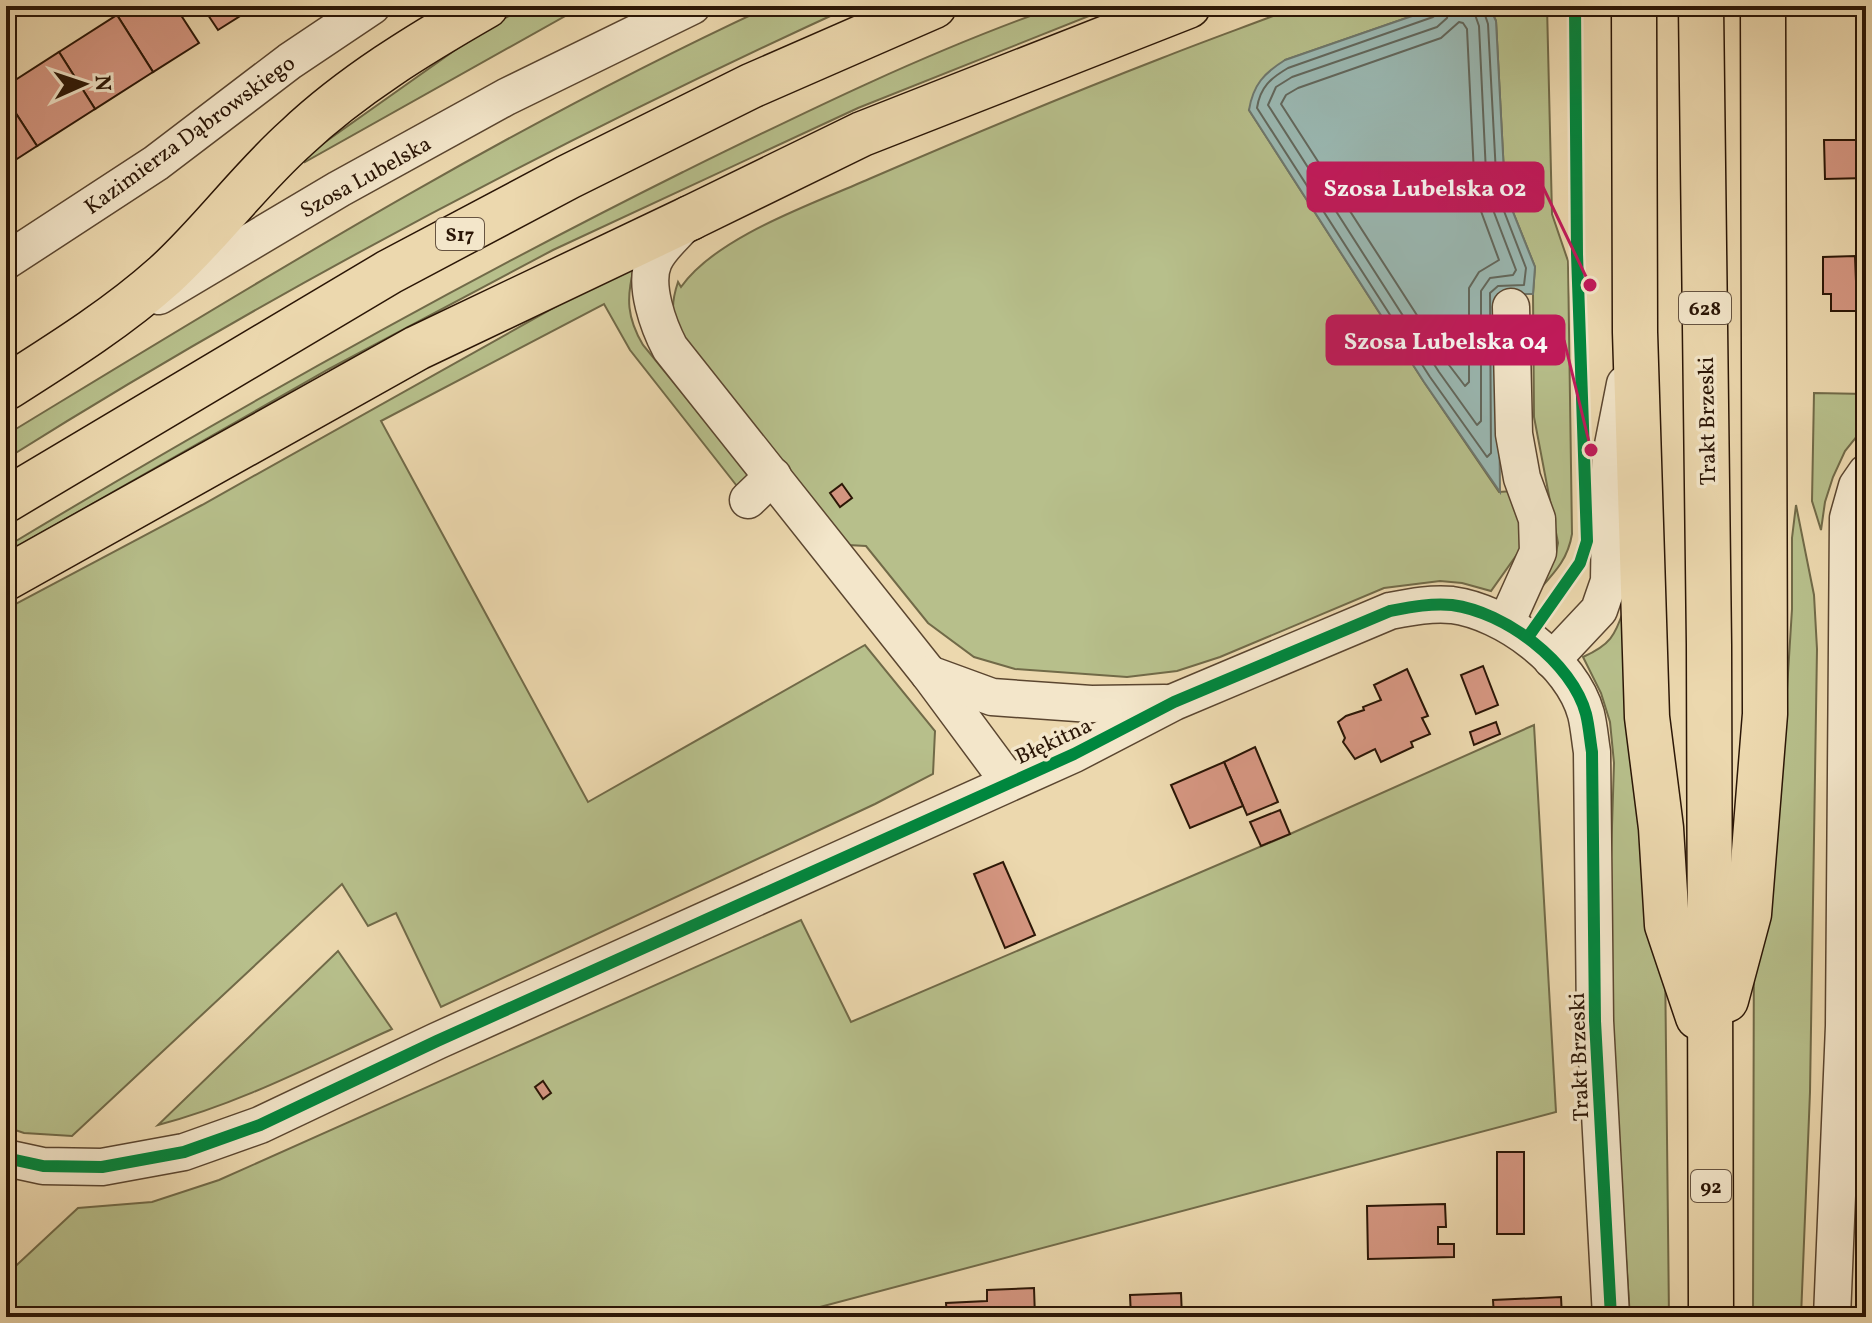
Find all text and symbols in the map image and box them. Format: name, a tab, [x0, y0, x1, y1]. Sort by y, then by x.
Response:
north arrow	[44, 44, 124, 124]
street label: Kazimierza Dąbrowskiego	[79, 49, 302, 223]
text: N	[86, 74, 117, 92]
street label: Szosa Lubelska	[295, 129, 438, 227]
callout: Szosa Lubelska 02	[1308, 163, 1543, 211]
text: Szosa Lubelska 02	[1323, 173, 1527, 207]
road number: S17	[436, 218, 484, 250]
road number: 628	[1679, 292, 1731, 324]
callout: Szosa Lubelska 04	[1327, 316, 1564, 364]
text: Szosa Lubelska 04	[1344, 326, 1548, 360]
street label: Trakt Brzeski	[1692, 356, 1725, 486]
street label: Błękitna	[1011, 711, 1097, 773]
street label: Trakt Brzeski	[1563, 992, 1598, 1122]
road number: 92	[1691, 1170, 1731, 1202]

